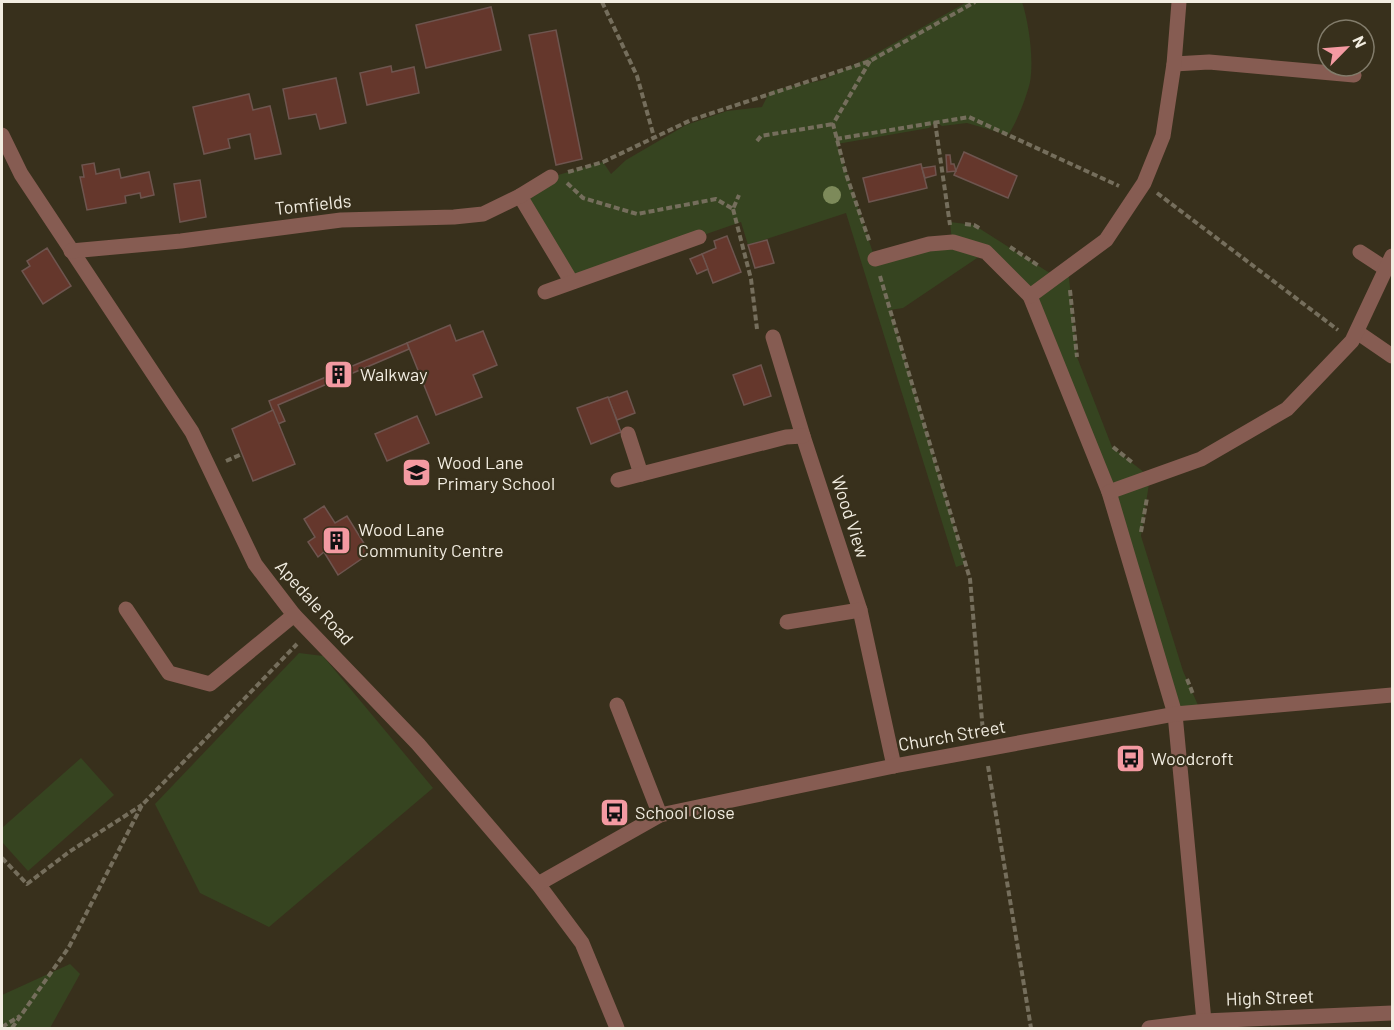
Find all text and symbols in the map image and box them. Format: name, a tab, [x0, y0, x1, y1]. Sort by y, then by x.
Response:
north arrow	[1316, 18, 1376, 78]
text: N	[1349, 33, 1371, 50]
street label: Tomfields	[273, 189, 352, 219]
building icon: Walkway	[323, 359, 355, 391]
place label: Walkway	[360, 363, 427, 385]
place label: Wood Lane Primary School	[437, 451, 555, 494]
school or university icon: Wood Lane Primary School	[400, 457, 432, 489]
street label: Wood View	[827, 473, 875, 561]
place label: Wood Lane Community Centre	[358, 518, 504, 561]
building icon: Wood Lane Community Centre	[321, 524, 353, 556]
street label: Apedale Road	[271, 555, 359, 649]
street label: Church Street	[896, 715, 1007, 755]
bus stop icon: Woodcroft	[1114, 743, 1146, 775]
place label: Woodcroft	[1151, 747, 1234, 769]
bus stop icon: School Close	[598, 797, 630, 829]
place label: School Close	[635, 801, 735, 823]
street label: High Street	[1225, 984, 1315, 1010]

